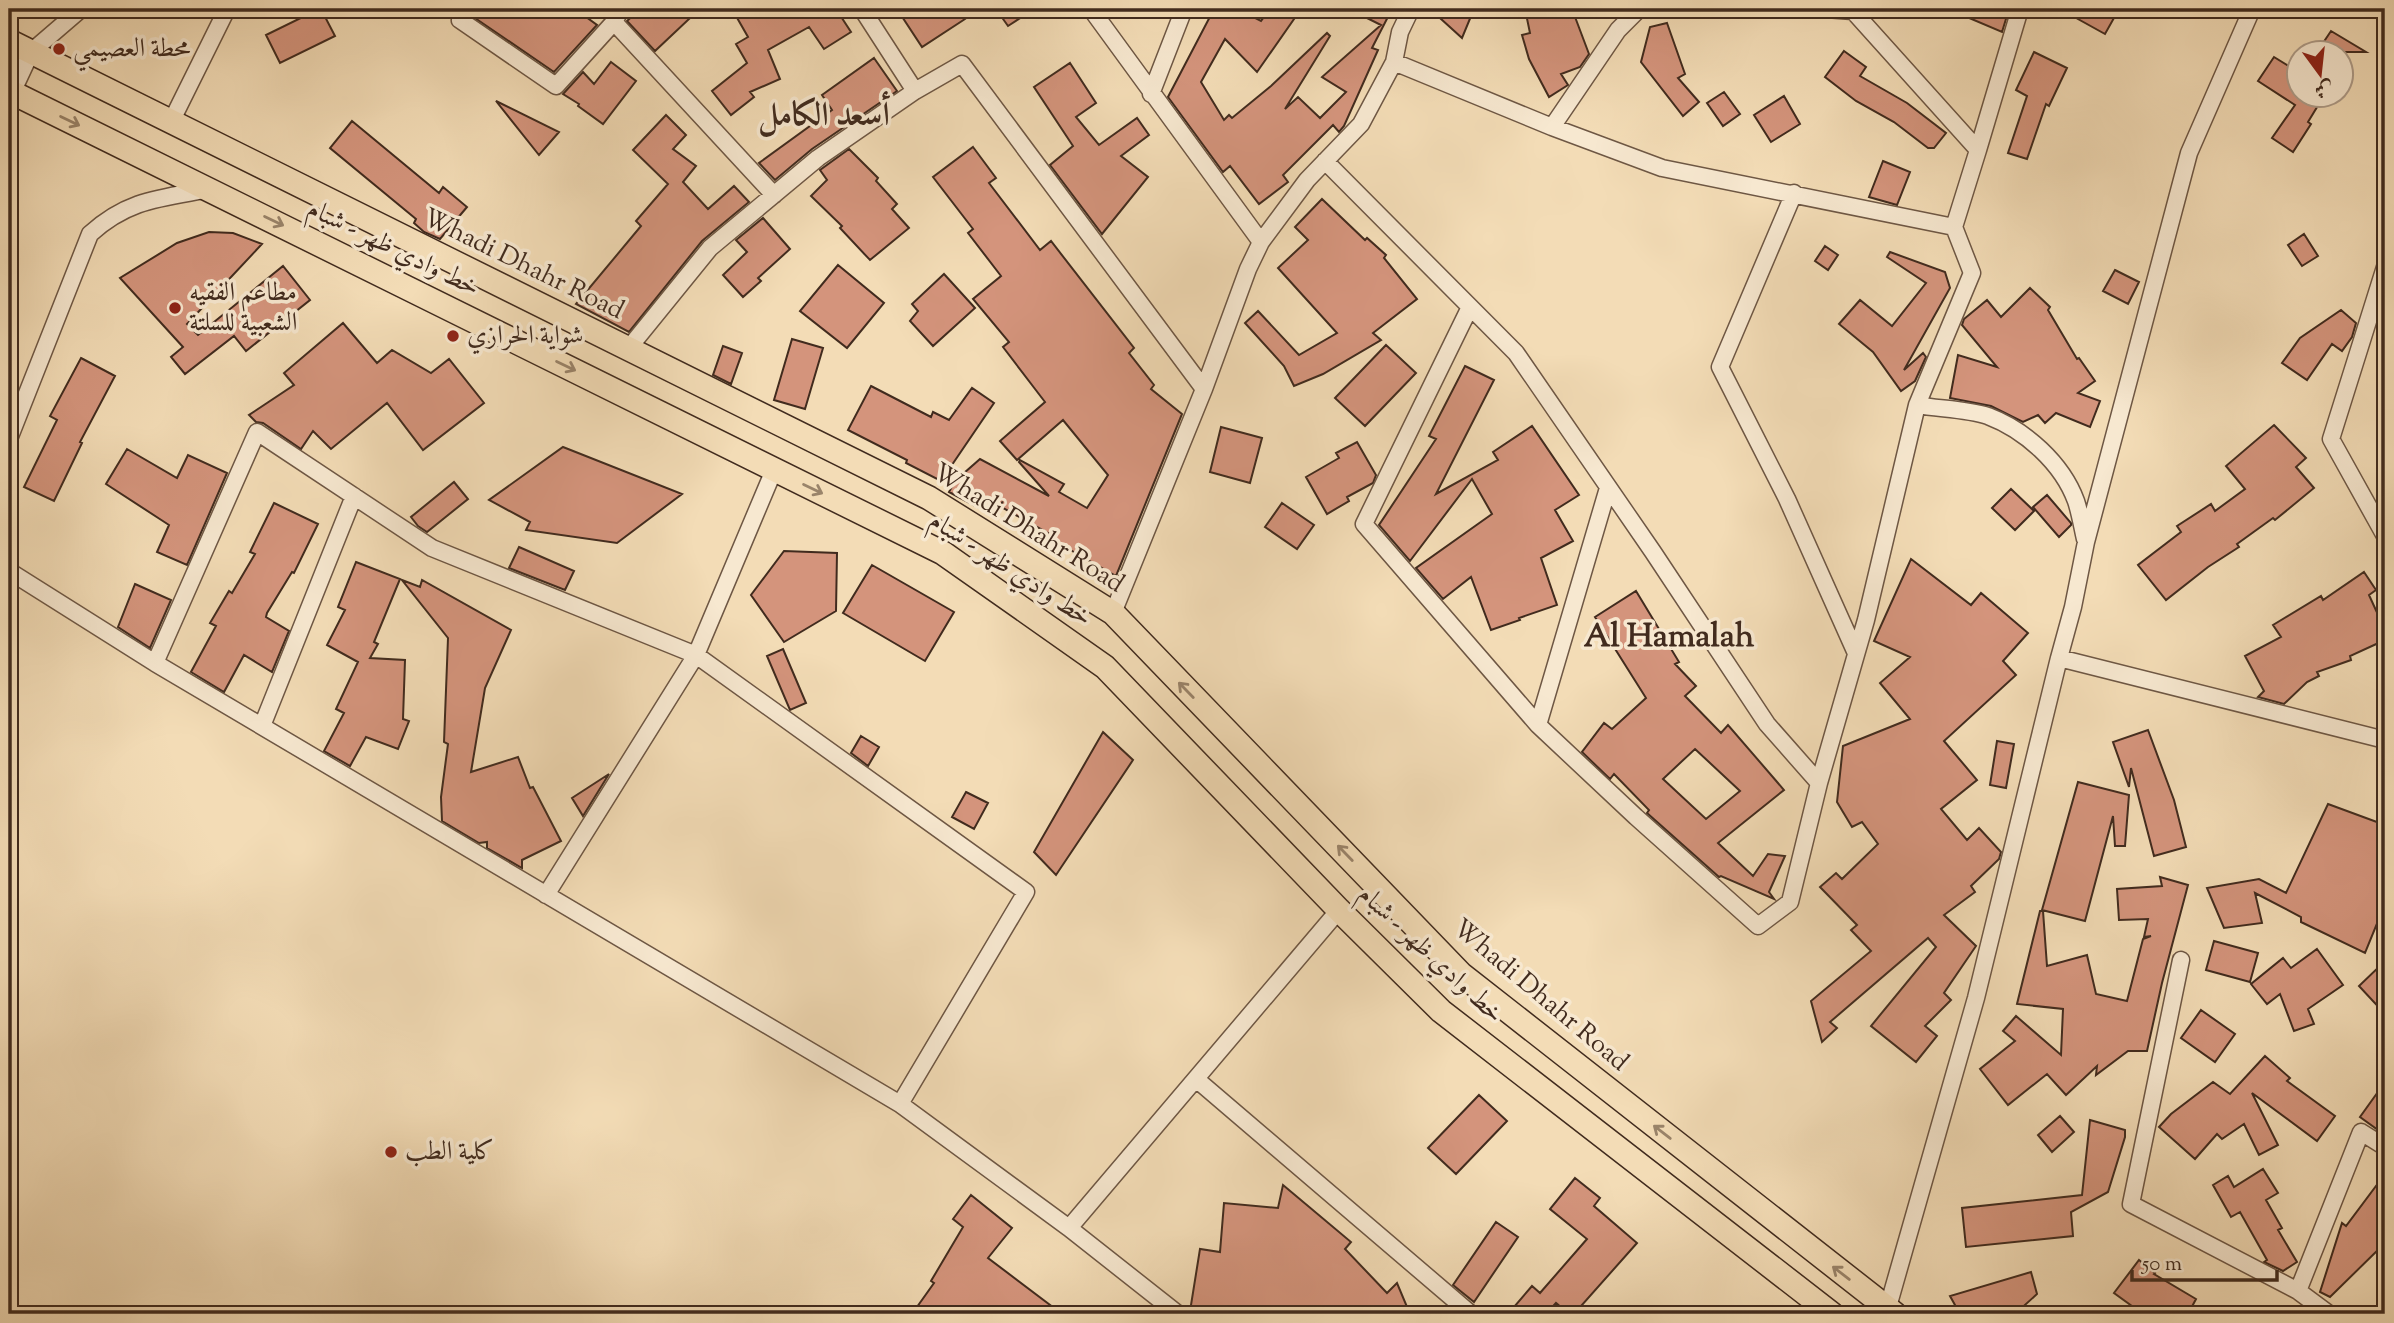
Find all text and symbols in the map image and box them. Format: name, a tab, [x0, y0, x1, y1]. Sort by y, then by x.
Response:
place label: محطة العصيمي	[73, 31, 191, 72]
north arrow	[2286, 38, 2356, 108]
marker: محطة العصيمي	[51, 41, 67, 57]
text: ش	[2311, 73, 2336, 103]
district label: أسعد الكامل	[758, 90, 890, 141]
one-way arrow	[59, 115, 80, 129]
street label: خط وادي ظهر - شبام	[300, 191, 485, 309]
street label: Whadi Dhahr Road	[416, 200, 630, 330]
one-way arrow	[263, 215, 284, 229]
place label: مطاعم الفقيه الشعبية للسلتة	[189, 275, 298, 342]
marker: مطاعم الفقيه الشعبية للسلتة	[167, 300, 183, 316]
place label: شواية الحرازي	[467, 318, 584, 355]
marker: شواية الحرازي	[445, 328, 461, 344]
one-way arrow	[555, 360, 576, 374]
street label: Whadi Dhahr Road	[925, 455, 1131, 603]
one-way arrow	[802, 483, 823, 497]
street label: خط وادي ظهر - شبام	[920, 503, 1099, 638]
district label: Al Hamalah	[1584, 614, 1755, 662]
one-way arrow	[1178, 682, 1195, 699]
one-way arrow	[1336, 845, 1353, 862]
street label: خط وادي ظهر - شبام	[1347, 877, 1511, 1034]
street label: Whadi Dhahr Road	[1444, 911, 1636, 1081]
one-way arrow	[1653, 1125, 1672, 1140]
place label: كلية الطب	[405, 1134, 494, 1171]
marker: كلية الطب	[383, 1144, 399, 1160]
scale bar	[2132, 1239, 2277, 1283]
text: 50 m	[2141, 1250, 2182, 1280]
one-way arrow	[1832, 1265, 1850, 1281]

